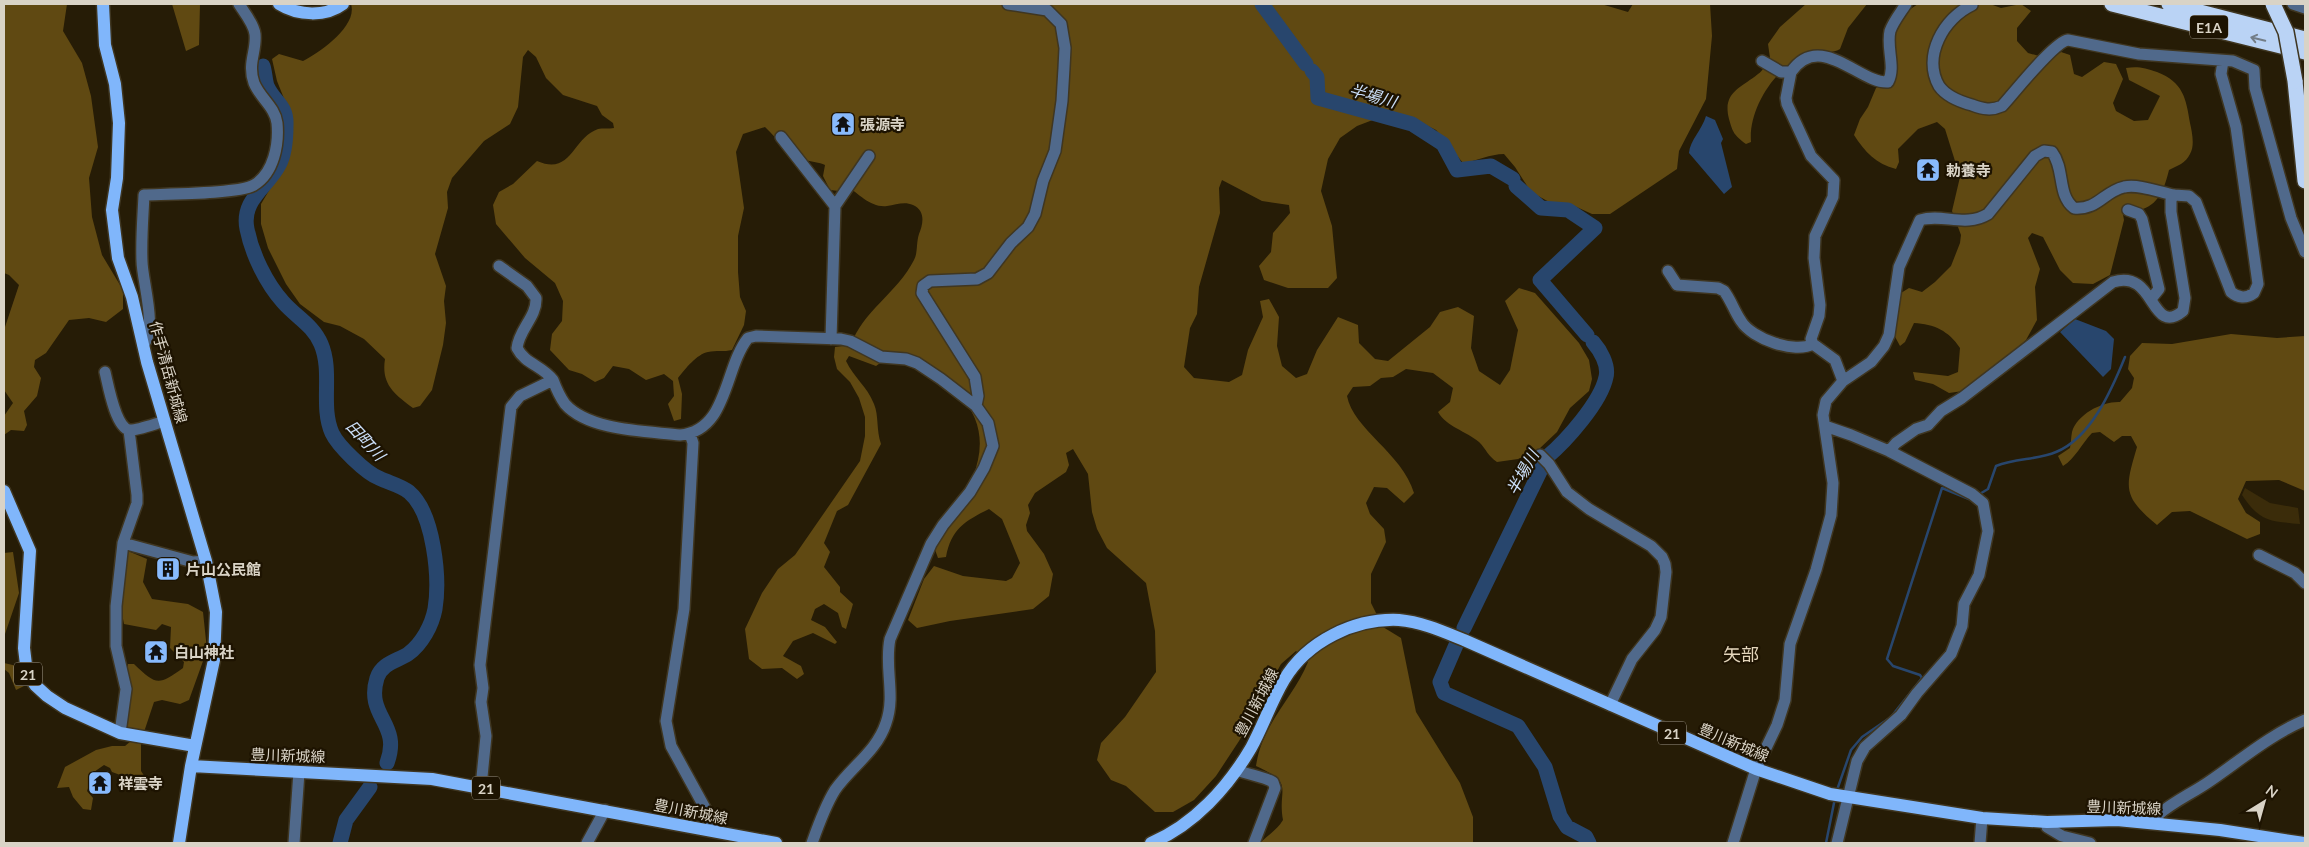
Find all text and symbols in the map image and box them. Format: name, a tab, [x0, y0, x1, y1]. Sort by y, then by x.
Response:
road number: E1A	[2190, 16, 2228, 38]
one-way arrow	[2251, 34, 2267, 44]
water label: 半場川	[1347, 79, 1401, 111]
temple icon: 張源寺	[830, 111, 856, 137]
place label: 張源寺	[860, 115, 905, 133]
temple icon: 勅養寺	[1915, 157, 1941, 183]
place label: 勅養寺	[1946, 161, 1991, 179]
street label: 作手清岳新城線	[147, 319, 191, 425]
water label: 田町川	[343, 416, 391, 465]
water label: 半場川	[1502, 445, 1543, 498]
building icon: 片山公民館	[155, 556, 181, 582]
place label: 片山公民館	[186, 560, 261, 578]
temple icon: 白山神社	[143, 639, 169, 665]
place label: 白山神社	[174, 643, 234, 661]
district label: 矢部	[1723, 643, 1759, 665]
road number: 21	[14, 662, 42, 686]
street label: 豊川新城線	[1230, 665, 1282, 739]
street label: 豊川新城線	[1696, 719, 1772, 765]
road number: 21	[1658, 721, 1686, 744]
street label: 豊川新城線	[250, 745, 326, 765]
temple icon: 祥雲寺	[87, 770, 113, 796]
place label: 祥雲寺	[118, 774, 163, 792]
road number: 21	[472, 776, 500, 800]
north arrow	[2239, 777, 2289, 827]
text: N	[2263, 781, 2282, 801]
street label: 豊川新城線	[652, 795, 730, 827]
street label: 豊川新城線	[2086, 797, 2162, 817]

